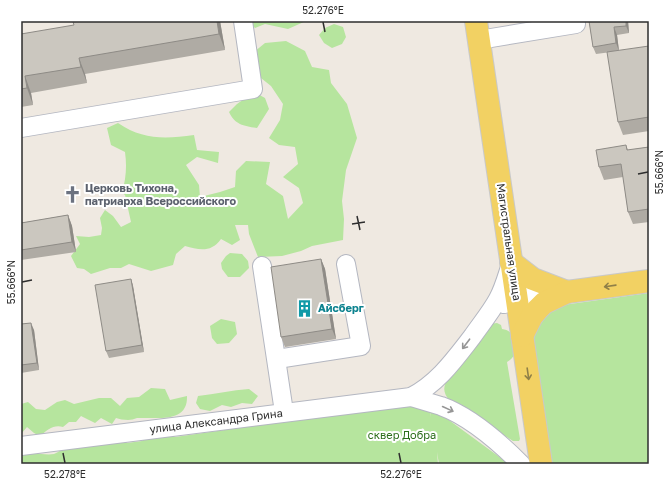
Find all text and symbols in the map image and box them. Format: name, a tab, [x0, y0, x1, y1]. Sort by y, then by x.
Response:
text: 52.276°E	[302, 4, 344, 16]
text: 55.666°N	[653, 150, 665, 194]
place label: Церковь Тихона, патриарха Всероссийского	[85, 181, 236, 207]
street label: Магистральная улица	[495, 182, 524, 301]
church icon: Церковь Тихона, патриарха Всероссийского	[62, 184, 82, 204]
text: 55.666°N	[5, 260, 17, 304]
one-way arrow	[604, 282, 617, 290]
building icon: Айсберг	[295, 298, 315, 318]
place label: Айсберг	[318, 301, 364, 314]
one-way arrow	[462, 339, 470, 350]
one-way arrow	[524, 367, 532, 380]
street label: улица Александра Грина	[149, 406, 283, 435]
one-way arrow	[442, 406, 454, 413]
park label: сквер Добра	[368, 428, 436, 441]
text: 52.278°E	[44, 468, 86, 480]
text: 52.276°E	[380, 468, 422, 480]

